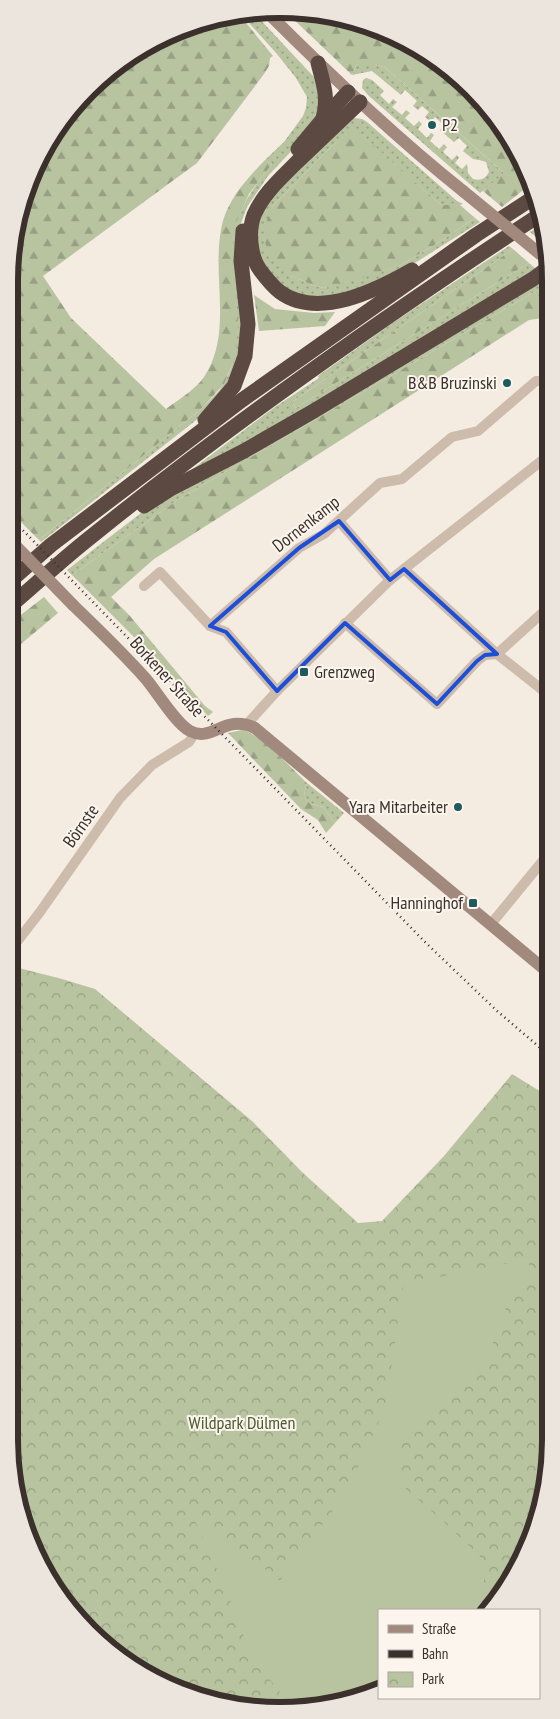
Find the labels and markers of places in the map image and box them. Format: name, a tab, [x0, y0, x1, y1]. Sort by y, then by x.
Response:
place label: P2	[442, 113, 458, 136]
marker: P2	[426, 119, 438, 131]
place label: B&B Bruzinski	[408, 371, 497, 394]
marker: B&B Bruzinski	[501, 377, 513, 389]
place label: Grenzweg	[314, 660, 375, 683]
marker: Grenzweg	[298, 666, 310, 678]
place label: Yara Mitarbeiter	[349, 795, 448, 818]
marker: Yara Mitarbeiter	[452, 801, 464, 813]
place label: Hanninghof	[391, 891, 464, 914]
marker: Hanninghof	[467, 897, 479, 909]

